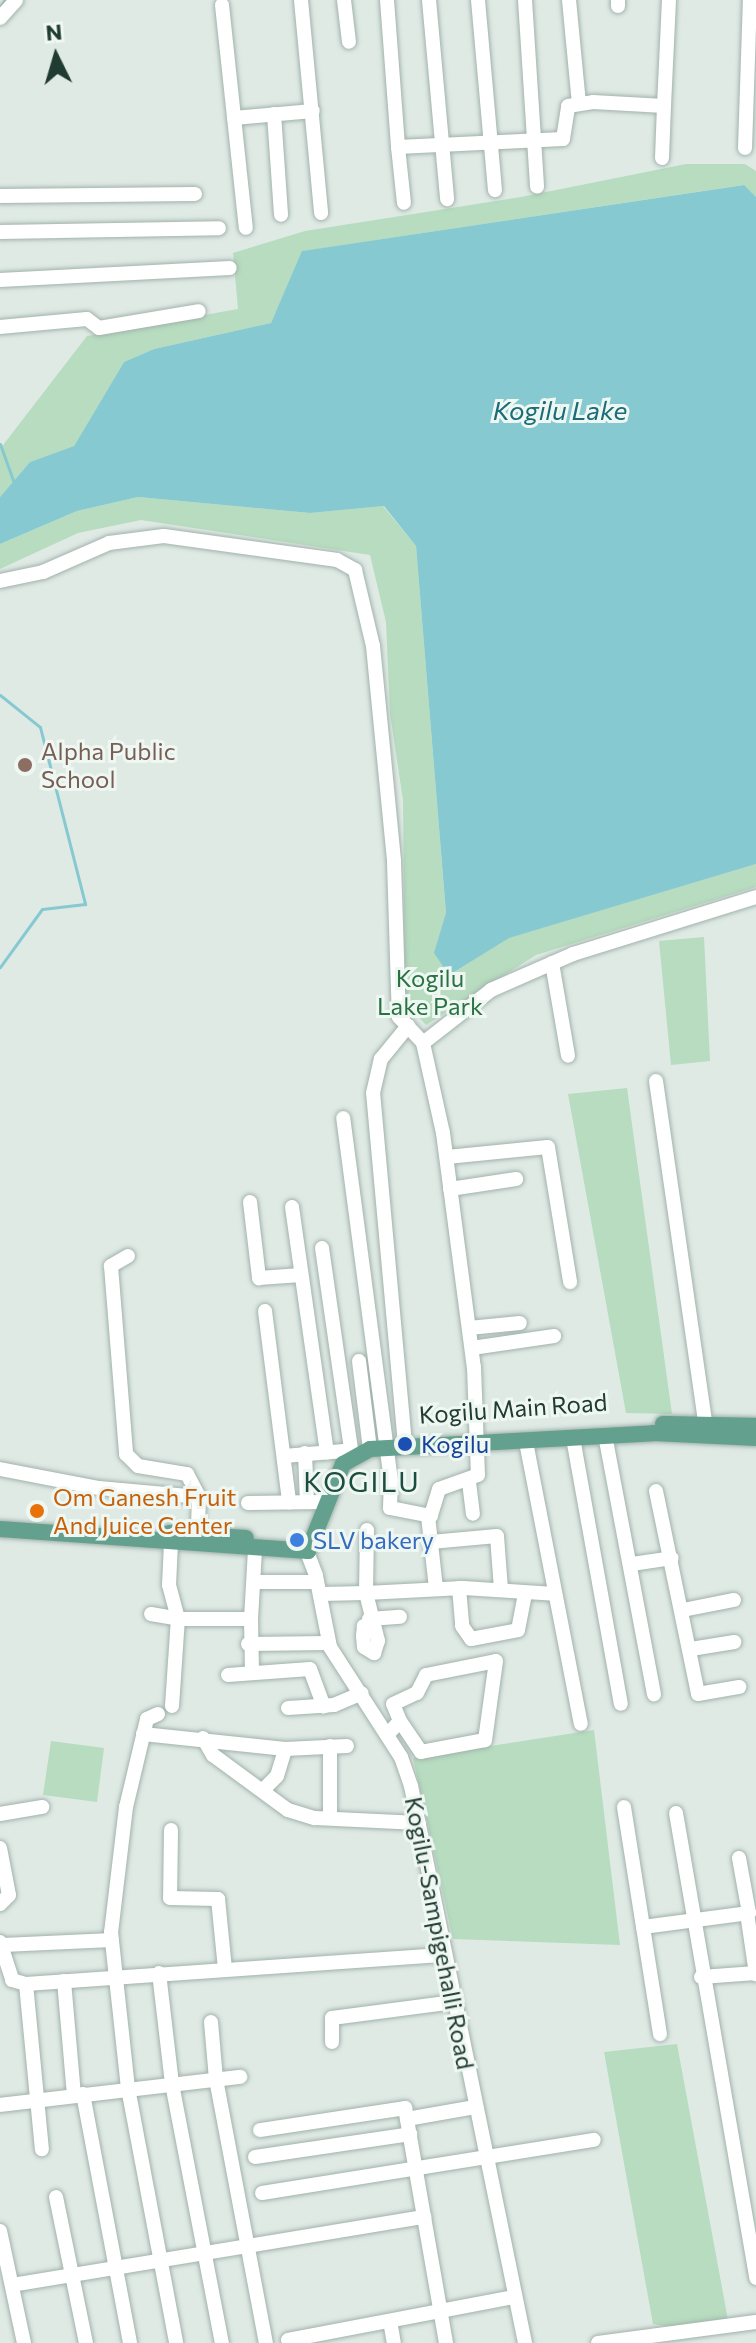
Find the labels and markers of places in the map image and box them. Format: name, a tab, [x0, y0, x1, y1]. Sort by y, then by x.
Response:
place label: Alpha Public School	[41, 737, 176, 793]
marker: Alpha Public School	[16, 756, 34, 774]
place label: Kogilu	[421, 1430, 489, 1458]
marker: Kogilu	[396, 1435, 414, 1453]
place label: Om Ganesh Fruit And Juice Center	[53, 1483, 236, 1539]
marker: Om Ganesh Fruit And Juice Center	[28, 1502, 46, 1520]
place label: SLV bakery	[313, 1526, 434, 1554]
marker: SLV bakery	[288, 1531, 306, 1549]

